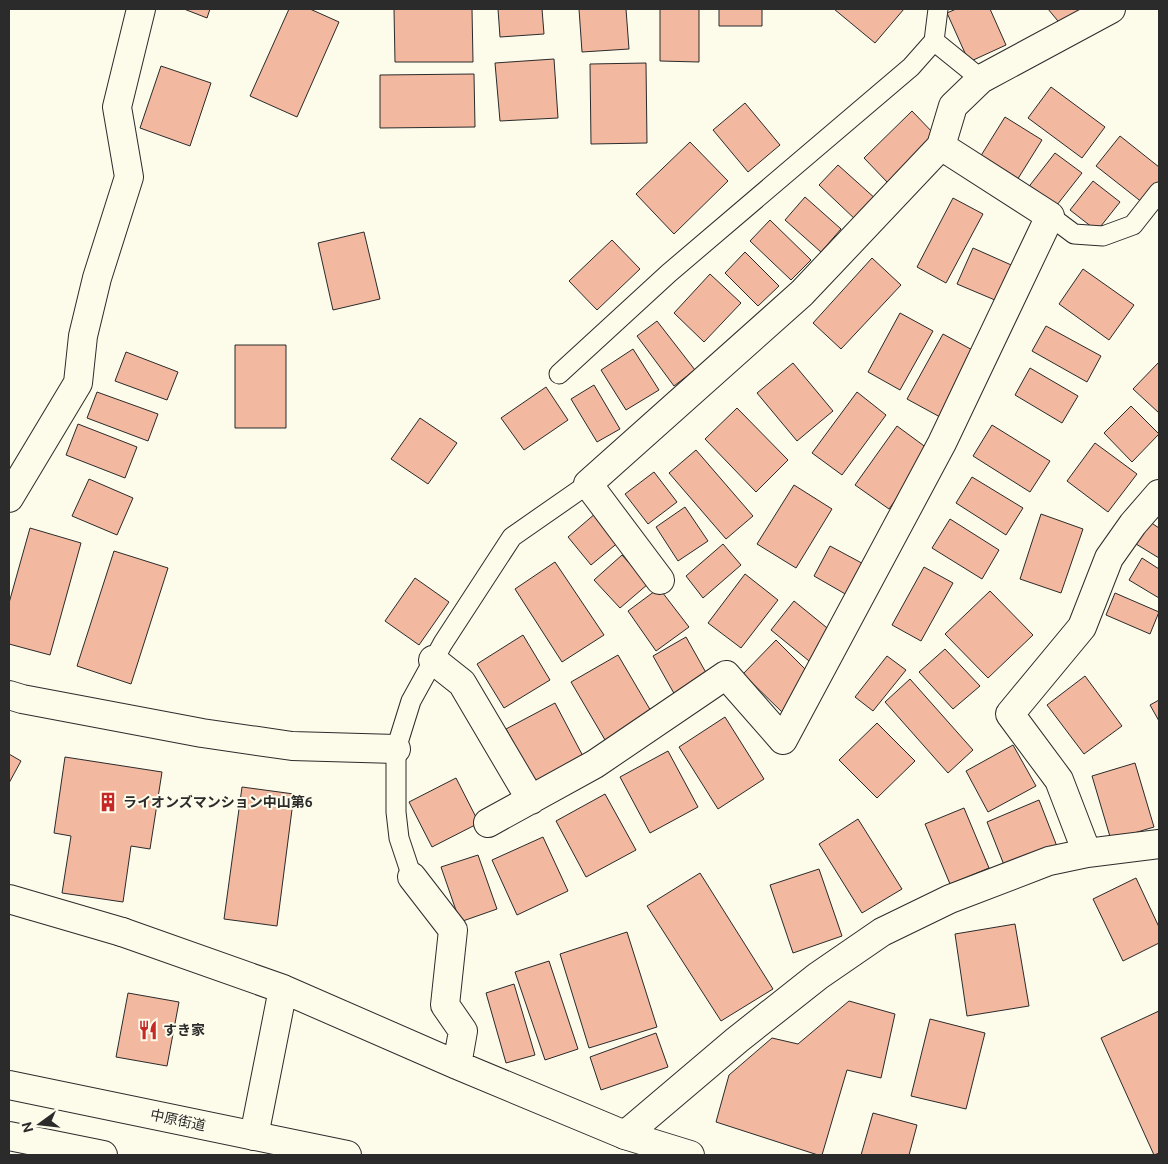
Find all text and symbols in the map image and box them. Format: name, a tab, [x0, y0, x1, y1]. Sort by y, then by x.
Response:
building icon: ライオンズマンション中山第6	[97, 791, 119, 813]
place label: ライオンズマンション中山第6	[123, 794, 313, 810]
restaurant icon: すき家	[137, 1019, 159, 1041]
place label: すき家	[163, 1022, 205, 1038]
north arrow	[15, 1099, 65, 1149]
street label: 中原街道	[149, 1106, 207, 1134]
text: N	[18, 1120, 37, 1134]

